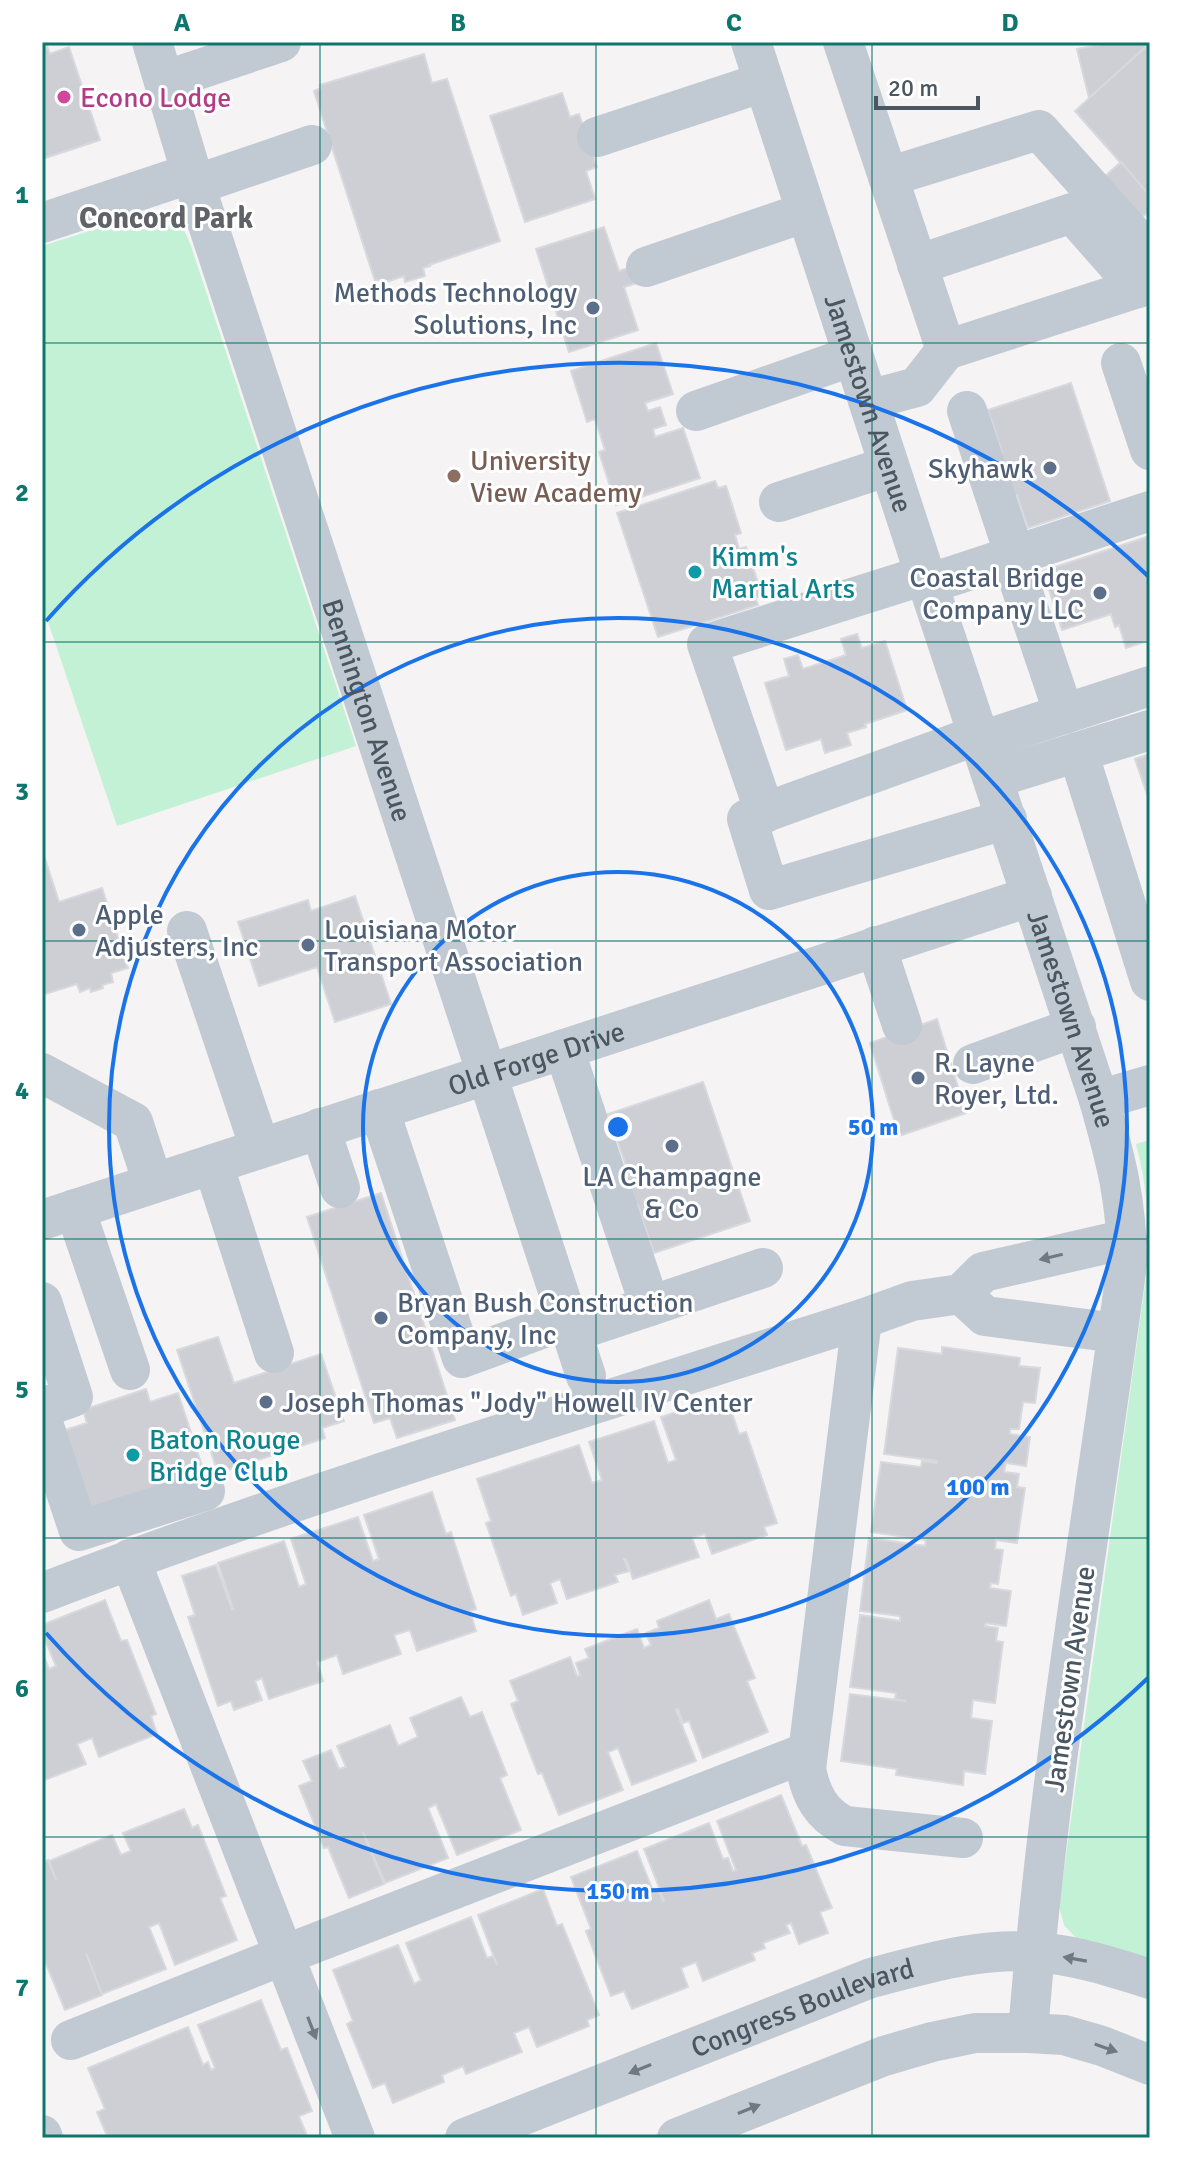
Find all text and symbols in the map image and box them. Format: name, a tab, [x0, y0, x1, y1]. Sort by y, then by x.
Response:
text: A	[174, 7, 191, 39]
text: B	[450, 7, 466, 39]
text: C	[726, 7, 742, 39]
text: D	[1001, 7, 1019, 39]
scale bar	[876, 60, 978, 110]
text: 20 m	[888, 73, 938, 103]
place label: Econo Lodge	[80, 81, 231, 115]
marker: Econo Lodge	[55, 88, 73, 106]
text: 1	[15, 179, 29, 211]
district label: Concord Park	[79, 200, 253, 237]
place label: Methods Technology Solutions, Inc	[333, 276, 577, 342]
street label: Jamestown Avenue	[816, 290, 919, 517]
marker: Methods Technology Solutions, Inc	[584, 299, 602, 317]
place label: University View Academy	[470, 444, 642, 510]
place label: Skyhawk	[928, 452, 1034, 486]
marker: Skyhawk	[1041, 459, 1059, 477]
marker: University View Academy	[445, 467, 463, 485]
text: 2	[15, 477, 29, 509]
place label: Kimm's Martial Arts	[711, 540, 855, 606]
place label: Coastal Bridge Company LLC	[909, 561, 1084, 627]
marker: Kimm's Martial Arts	[686, 563, 704, 581]
marker: Coastal Bridge Company LLC	[1091, 584, 1109, 602]
street label: Bennington Avenue	[314, 595, 419, 826]
text: 3	[15, 776, 29, 808]
place label: Apple Adjusters, Inc	[95, 898, 259, 964]
street label: Jamestown Avenue	[1019, 905, 1122, 1132]
place label: Louisiana Motor Transport Association	[324, 913, 583, 979]
marker: Apple Adjusters, Inc	[70, 921, 88, 939]
marker: Louisiana Motor Transport Association	[299, 936, 317, 954]
street label: Old Forge Drive	[444, 1015, 629, 1104]
place label: R. Layne Royer, Ltd.	[934, 1046, 1059, 1112]
marker: R. Layne Royer, Ltd.	[909, 1069, 927, 1087]
text: 4	[15, 1075, 29, 1107]
text: 50 m	[848, 1112, 898, 1142]
centre of rings	[604, 1113, 632, 1141]
marker: LA Champagne & Co	[663, 1137, 681, 1155]
place label: LA Champagne & Co	[582, 1160, 762, 1226]
one-way arrow	[1038, 1251, 1063, 1264]
place label: Bryan Bush Construction Company, Inc	[397, 1286, 694, 1352]
marker: Bryan Bush Construction Company, Inc	[372, 1309, 390, 1327]
text: 5	[15, 1374, 29, 1406]
place label: Joseph Thomas "Jody" Howell IV Center	[282, 1386, 753, 1420]
marker: Joseph Thomas "Jody" Howell IV Center	[257, 1393, 275, 1411]
place label: Baton Rouge Bridge Club	[149, 1423, 301, 1489]
marker: Baton Rouge Bridge Club	[124, 1446, 142, 1464]
text: 100 m	[946, 1472, 1010, 1502]
street label: Jamestown Avenue	[1037, 1564, 1103, 1794]
text: 6	[15, 1673, 29, 1705]
text: 150 m	[586, 1876, 650, 1906]
street label: Congress Boulevard	[686, 1951, 918, 2065]
one-way arrow	[1062, 1952, 1087, 1964]
text: 7	[15, 1972, 29, 2004]
one-way arrow	[306, 2016, 319, 2040]
one-way arrow	[1094, 2042, 1118, 2054]
one-way arrow	[628, 2063, 652, 2076]
one-way arrow	[737, 2103, 761, 2116]

